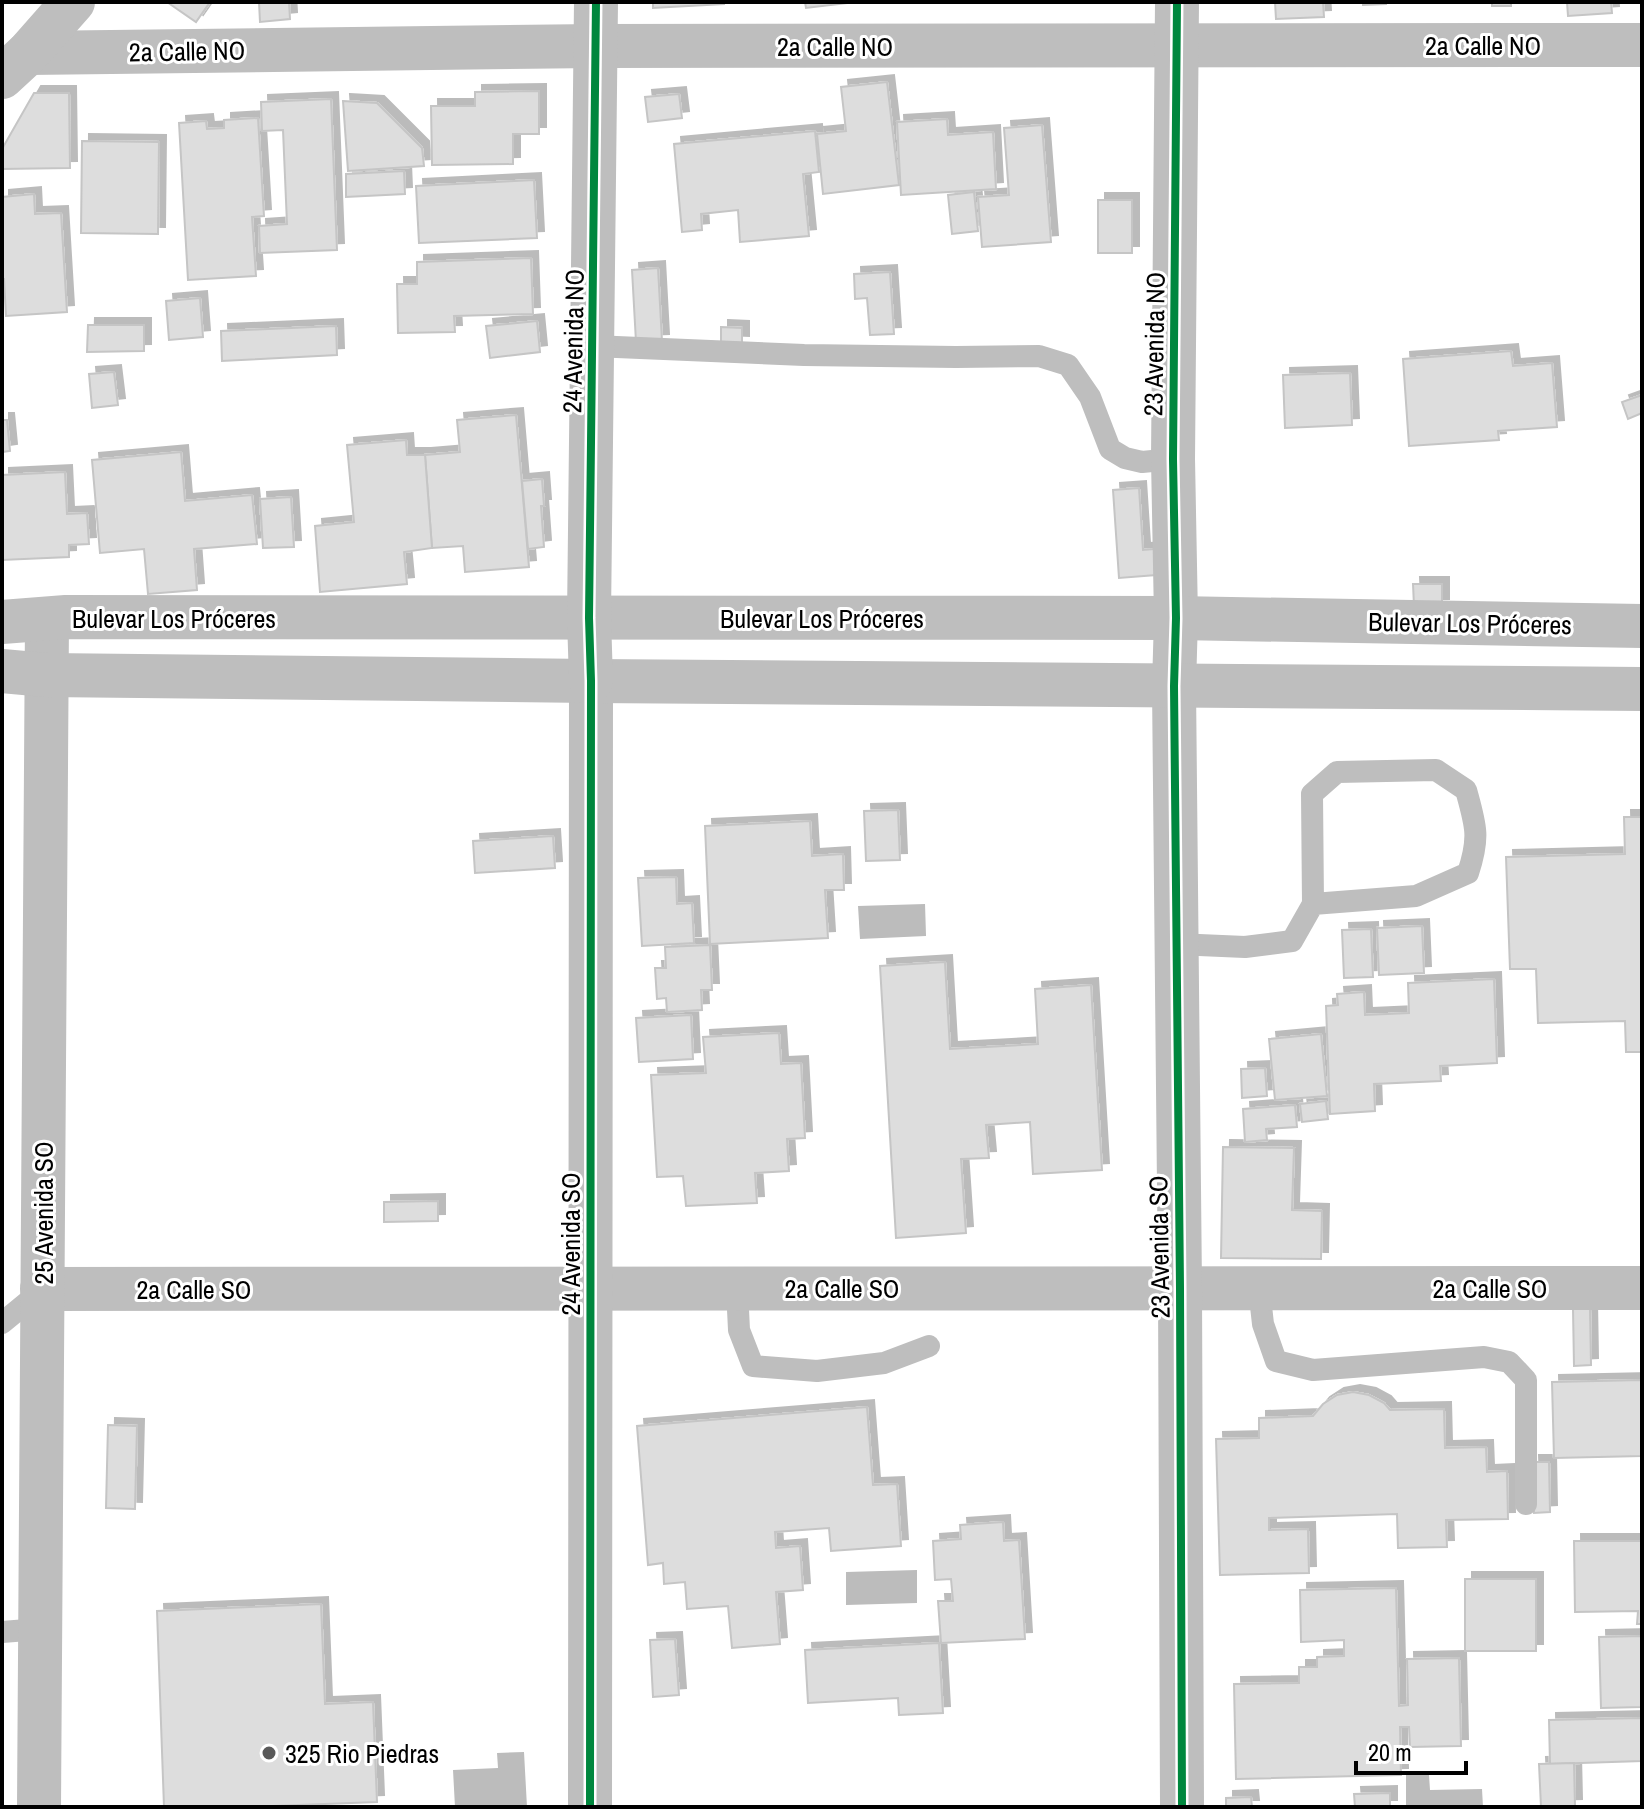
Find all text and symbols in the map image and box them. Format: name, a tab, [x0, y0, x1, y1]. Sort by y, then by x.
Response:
street label: 2a Calle NO	[1425, 28, 1541, 63]
street label: 2a Calle NO	[777, 29, 893, 64]
street label: 2a Calle NO	[129, 32, 245, 70]
street label: 24 Avenida NO	[554, 269, 592, 413]
street label: 23 Avenida NO	[1135, 272, 1173, 416]
street label: Bulevar Los Próceres	[72, 601, 276, 636]
street label: Bulevar Los Próceres	[720, 601, 924, 636]
street label: Bulevar Los Próceres	[1368, 604, 1572, 642]
street label: 25 Avenida SO	[26, 1141, 61, 1285]
street label: 24 Avenida SO	[553, 1172, 588, 1316]
street label: 23 Avenida SO	[1140, 1175, 1178, 1319]
street label: 2a Calle SO	[785, 1271, 899, 1306]
street label: 2a Calle SO	[1433, 1271, 1547, 1306]
street label: 2a Calle SO	[137, 1272, 251, 1307]
scale bar	[1356, 1725, 1466, 1775]
place label: 325 Rio Piedras	[285, 1736, 439, 1771]
text: 20 m	[1368, 1736, 1412, 1768]
marker: 325 Rio Piedras	[260, 1744, 278, 1762]

